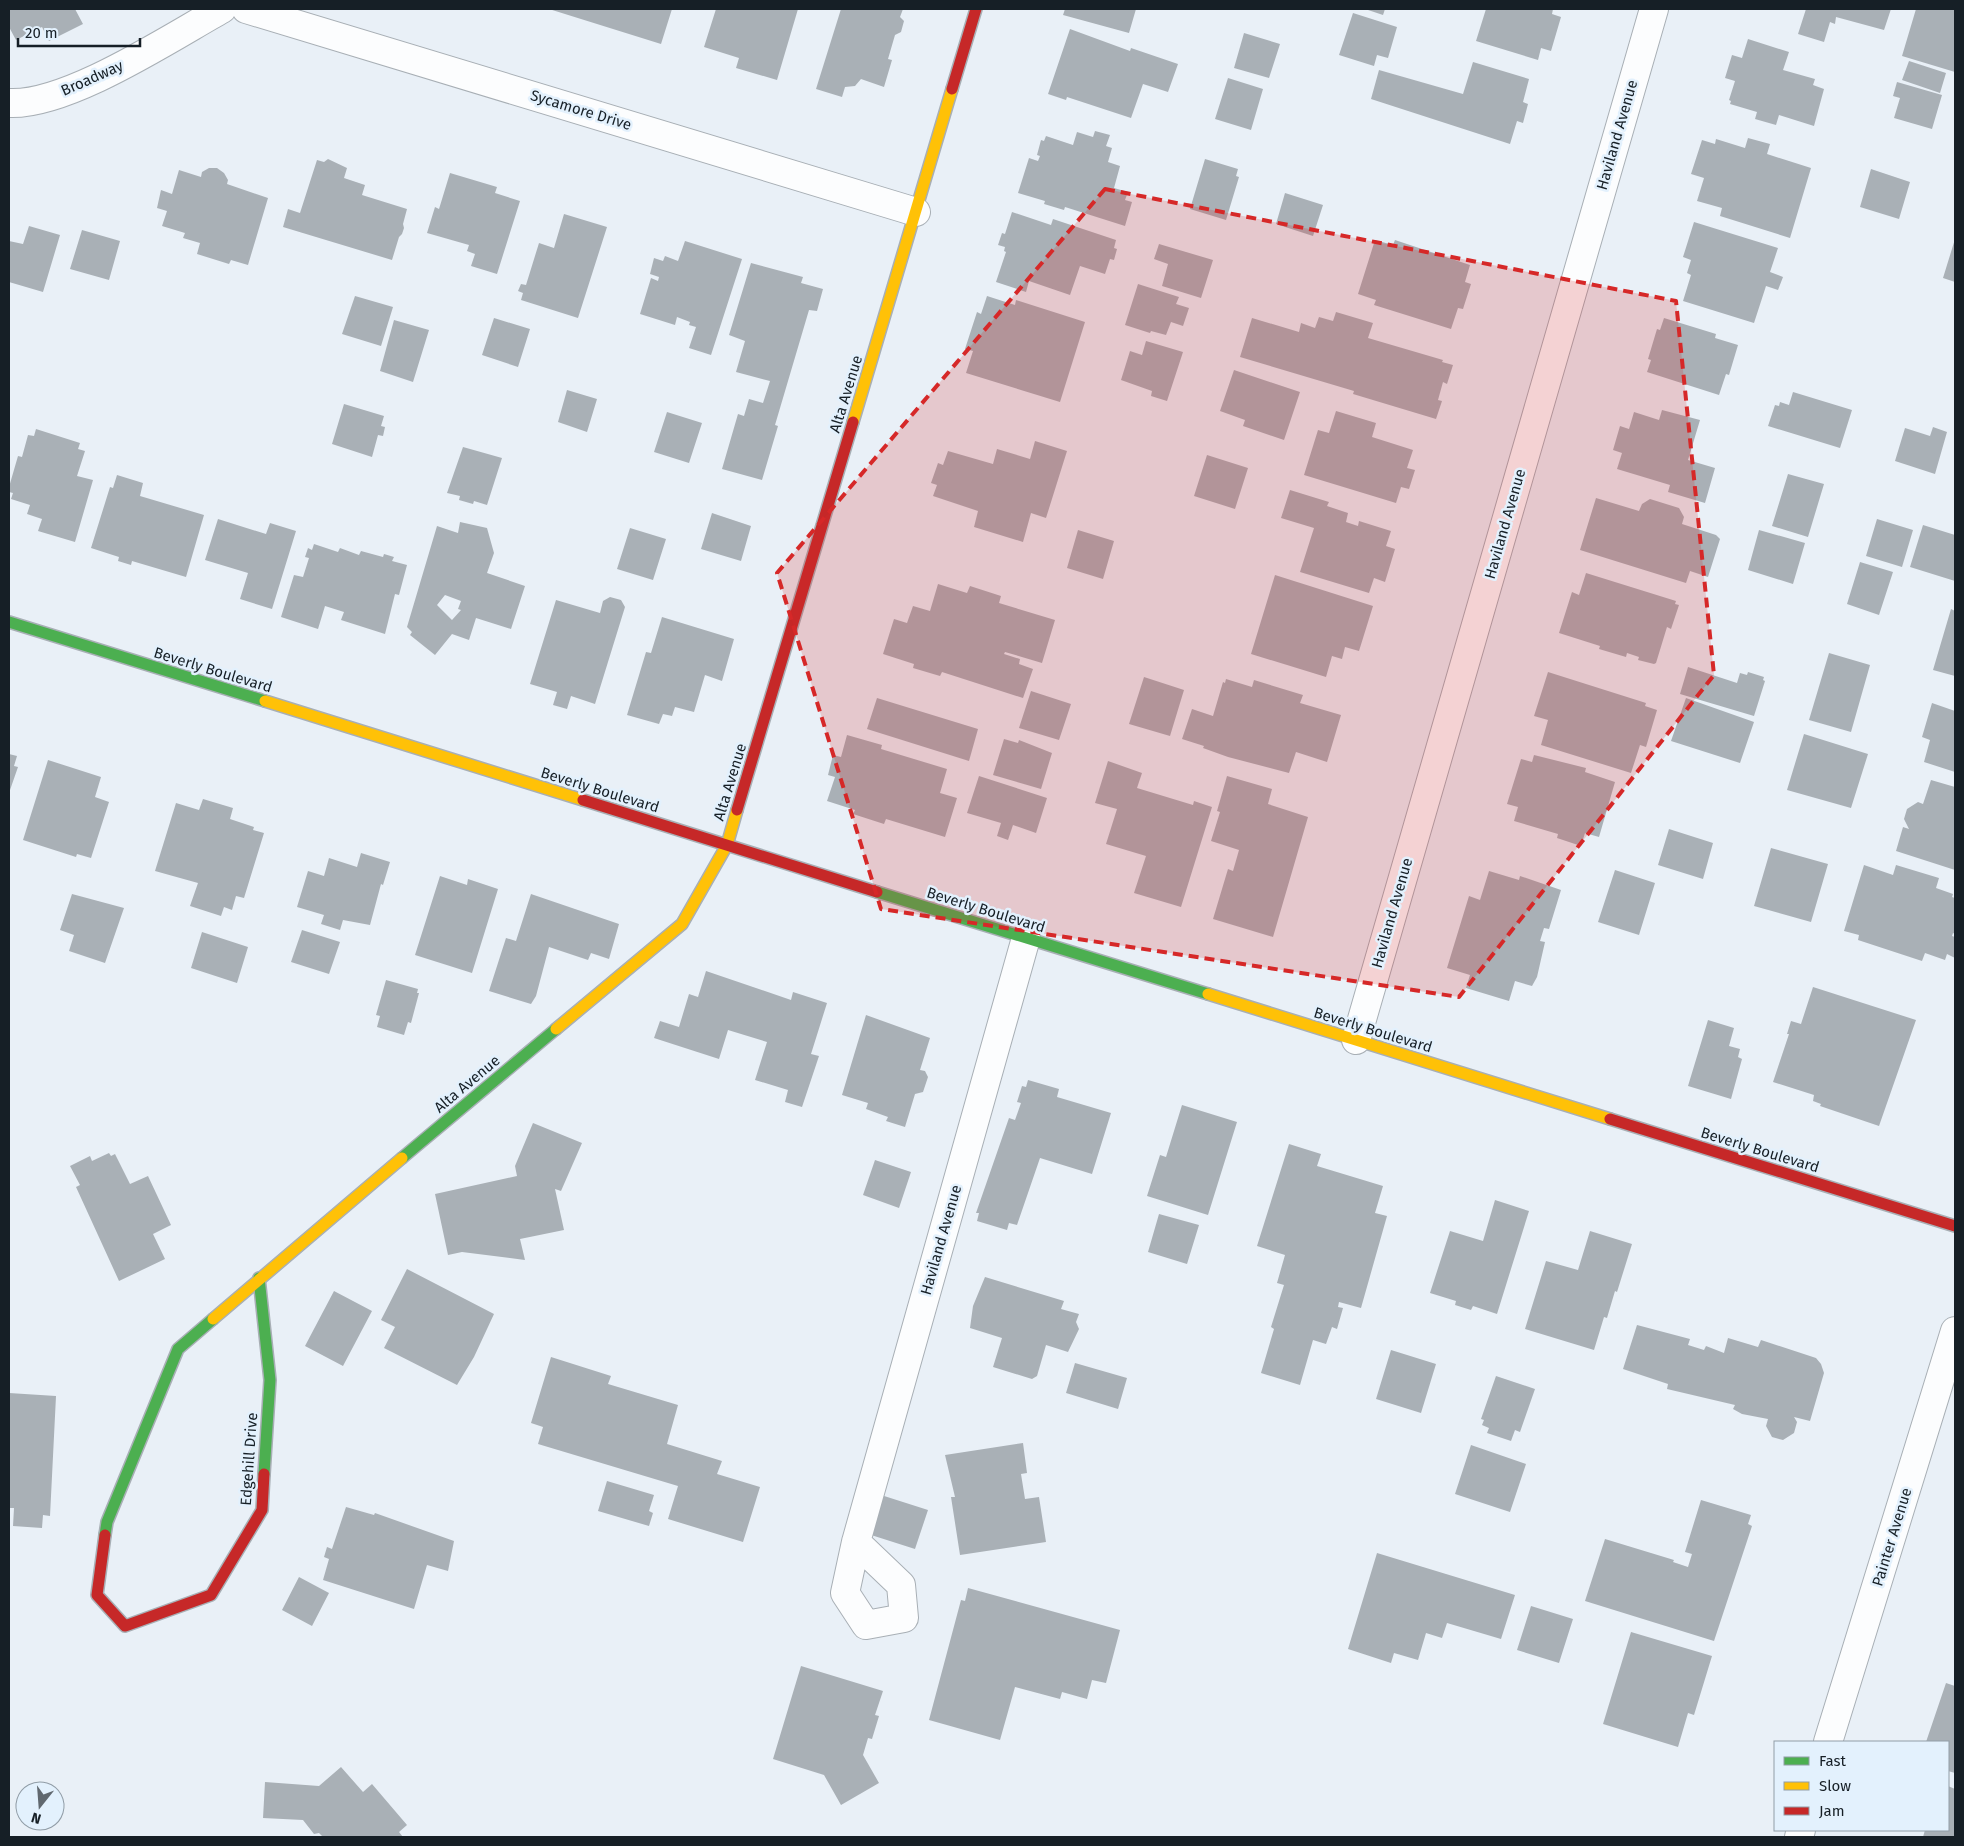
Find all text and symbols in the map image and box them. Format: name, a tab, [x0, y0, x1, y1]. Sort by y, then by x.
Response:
scale bar	[18, 15, 140, 47]
text: 20 m	[25, 24, 58, 42]
street label: Broadway	[58, 56, 126, 100]
street label: Haviland Avenue	[1593, 78, 1641, 192]
street label: Sycamore Drive	[528, 86, 634, 134]
street label: Alta Avenue	[826, 353, 866, 435]
street label: Haviland Avenue	[1481, 467, 1529, 581]
street label: Beverly Boulevard	[152, 643, 274, 697]
street label: Alta Avenue	[710, 741, 750, 823]
street label: Beverly Boulevard	[539, 763, 661, 817]
street label: Haviland Avenue	[1368, 856, 1416, 970]
street label: Beverly Boulevard	[925, 883, 1047, 937]
street label: Beverly Boulevard	[1312, 1003, 1434, 1057]
street label: Alta Avenue	[430, 1051, 504, 1117]
street label: Beverly Boulevard	[1699, 1123, 1821, 1177]
street label: Haviland Avenue	[917, 1183, 965, 1297]
street label: Edgehill Drive	[237, 1412, 261, 1506]
street label: Painter Avenue	[1868, 1486, 1916, 1588]
legend	[1774, 1741, 1949, 1831]
text: Fast	[1819, 1752, 1846, 1770]
text: Slow	[1819, 1777, 1851, 1795]
north arrow	[15, 1781, 65, 1831]
text: Jam	[1819, 1802, 1845, 1820]
text: N	[29, 1808, 43, 1827]

